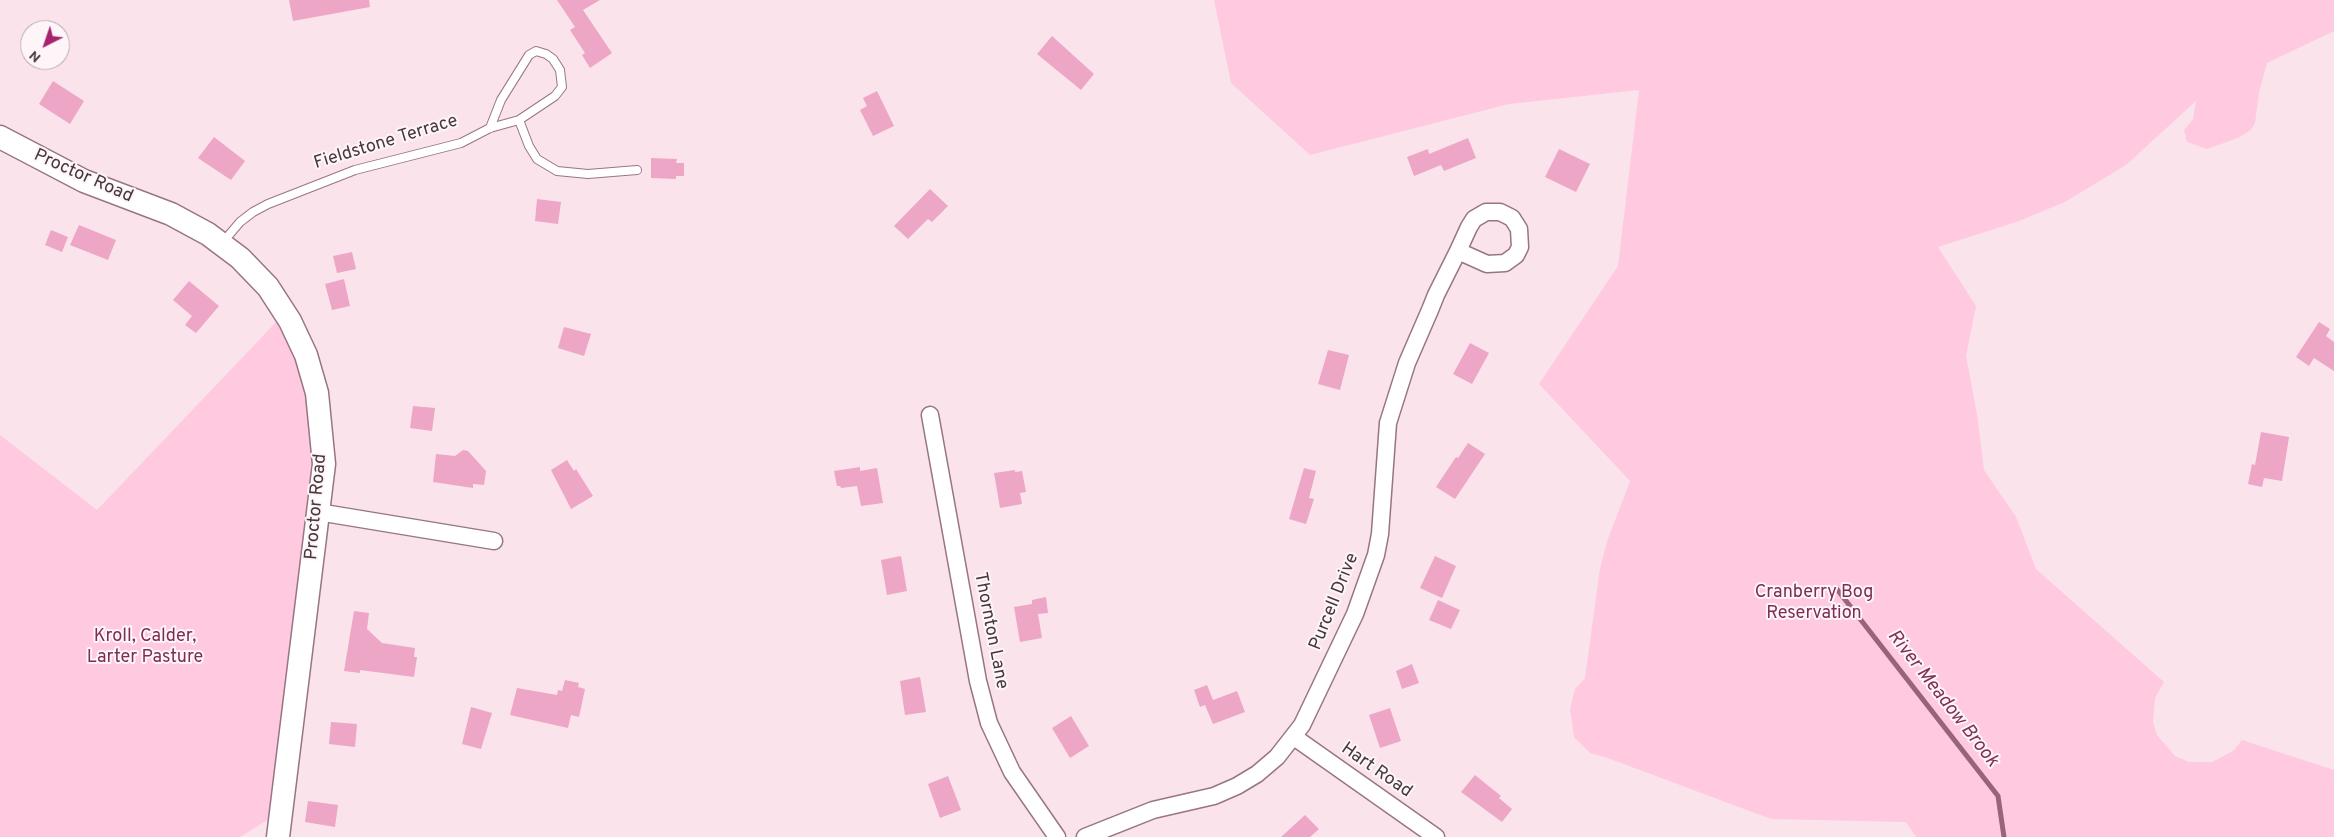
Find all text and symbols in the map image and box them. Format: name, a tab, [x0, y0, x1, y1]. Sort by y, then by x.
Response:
north arrow	[20, 20, 70, 70]
text: N	[26, 46, 45, 66]
street label: Fieldstone Terrace	[311, 111, 461, 175]
street label: Proctor Road	[30, 145, 136, 209]
street label: Proctor Road	[302, 453, 332, 561]
street label: Purcell Drive	[1306, 550, 1364, 654]
street label: Thornton Lane	[968, 571, 1012, 691]
park label: Cranberry Bog Reservation	[1755, 582, 1873, 624]
park label: Kroll, Calder, Larter Pasture	[87, 626, 203, 669]
water label: River Meadow Brook	[1881, 626, 2003, 772]
street label: Hart Road	[1336, 739, 1416, 803]

